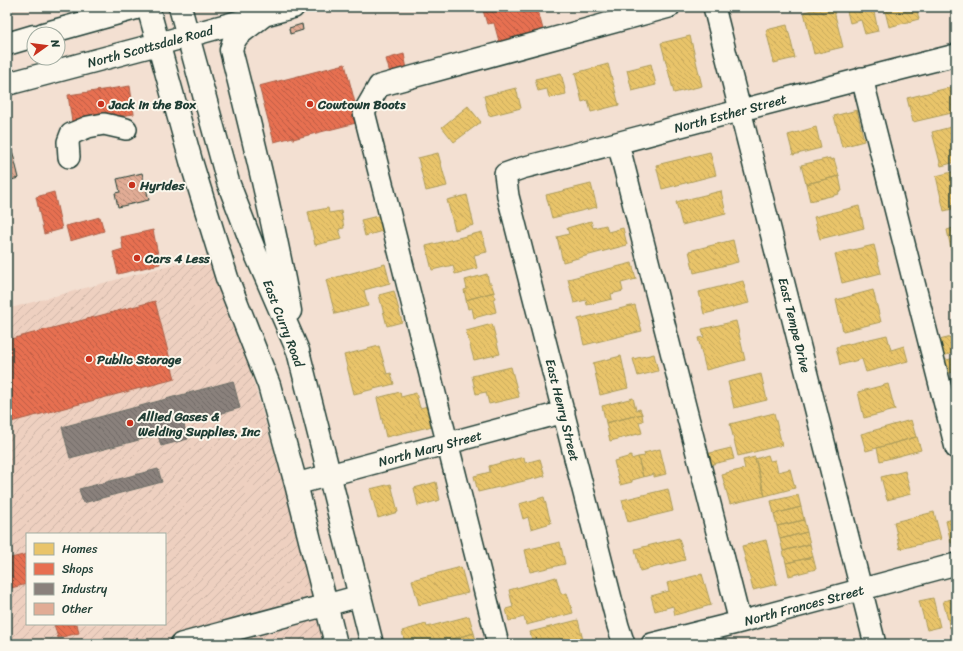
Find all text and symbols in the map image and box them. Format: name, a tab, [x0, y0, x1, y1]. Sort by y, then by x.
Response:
street label: North Scottsdale Road	[85, 18, 217, 74]
north arrow	[26, 26, 66, 66]
text: N	[45, 37, 65, 50]
street label: North Esther Street	[671, 87, 789, 140]
place label: Jack in the Box	[108, 93, 196, 116]
place label: Cowtown Boots	[317, 93, 406, 116]
marker: Jack in the Box	[96, 99, 106, 109]
marker: Cowtown Boots	[305, 99, 315, 109]
place label: Hyrides	[139, 174, 185, 197]
marker: Hyrides	[127, 180, 137, 190]
place label: Cars 4 Less	[144, 247, 211, 270]
marker: Cars 4 Less	[132, 253, 142, 263]
street label: East Tempe Drive	[772, 275, 818, 375]
street label: East Curry Road	[256, 276, 311, 371]
place label: Public Storage	[97, 348, 182, 371]
marker: Public Storage	[84, 354, 94, 364]
street label: East Henry Street	[539, 356, 586, 464]
place label: Allied Gases & Welding Supplies, Inc	[137, 405, 261, 443]
marker: Allied Gases & Welding Supplies, Inc	[125, 418, 135, 428]
street label: North Mary Street	[376, 424, 485, 473]
legend	[26, 533, 166, 625]
text: Homes	[62, 538, 98, 560]
text: Shops	[62, 558, 93, 580]
text: Industry	[61, 578, 108, 600]
street label: North Frances Street	[742, 578, 867, 633]
text: Other	[62, 598, 93, 620]

